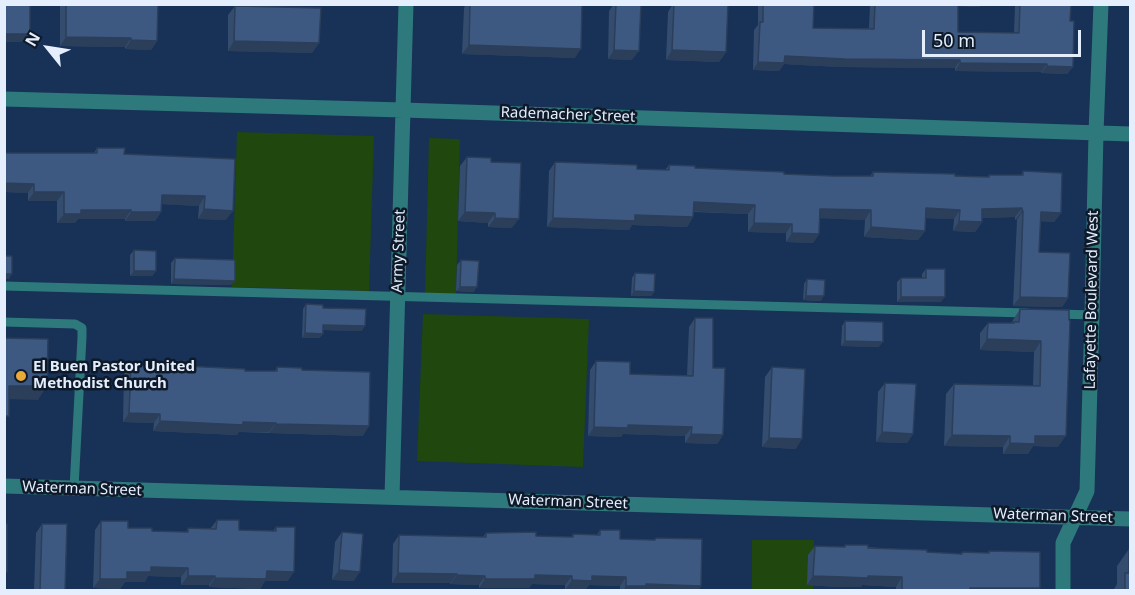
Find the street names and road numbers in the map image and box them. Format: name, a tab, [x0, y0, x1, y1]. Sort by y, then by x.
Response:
street label: Rademacher Street	[500, 104, 636, 126]
street label: Army Street	[389, 209, 409, 293]
street label: Lafayette Boulevard West	[1081, 210, 1103, 390]
street label: Waterman Street	[22, 478, 142, 500]
street label: Waterman Street	[508, 491, 628, 513]
street label: Waterman Street	[993, 505, 1113, 527]

